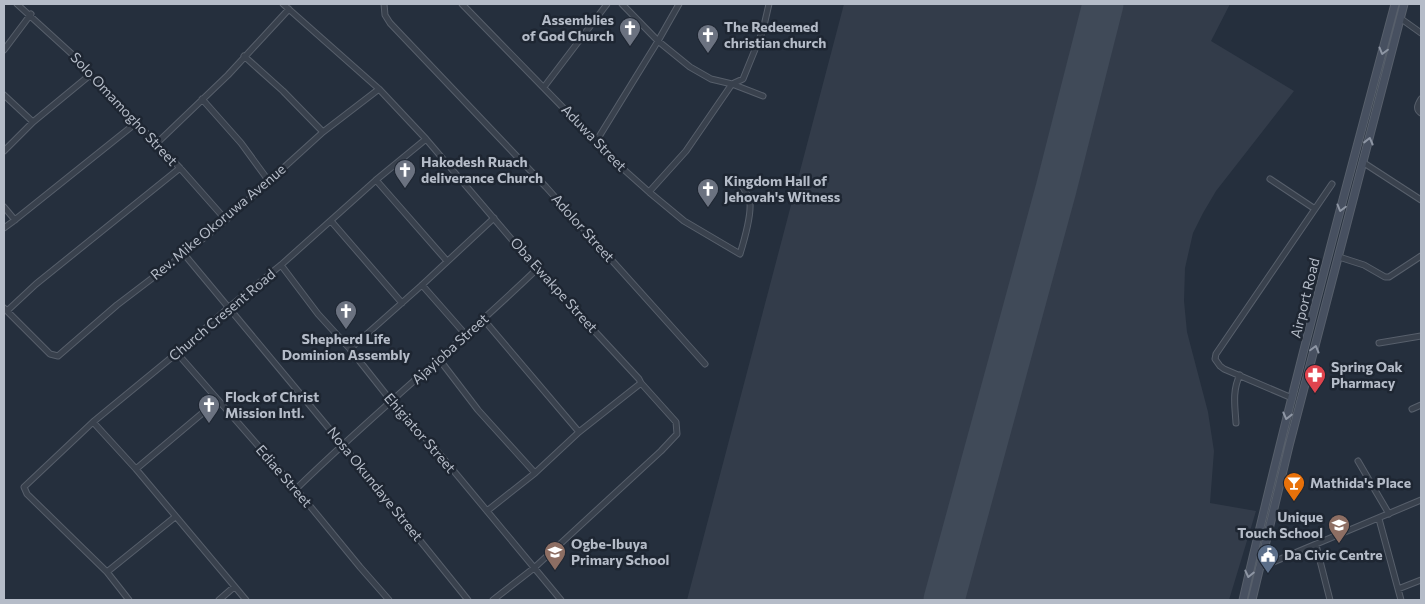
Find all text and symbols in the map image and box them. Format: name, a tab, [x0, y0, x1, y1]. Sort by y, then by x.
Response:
place label: Assemblies of God Church	[522, 11, 614, 44]
church icon: Assemblies of God Church	[618, 16, 642, 47]
place label: The Redeemed christian church	[724, 18, 826, 51]
church icon: The Redeemed christian church	[696, 23, 720, 54]
one-way arrow	[1378, 46, 1388, 54]
street label: Solo Omamogho Street	[67, 48, 182, 169]
street label: Aduwa Street	[558, 101, 630, 175]
one-way arrow	[1363, 137, 1374, 146]
place label: Hakodesh Ruach deliverance Church	[421, 153, 543, 186]
church icon: Hakodesh Ruach deliverance Church	[393, 158, 417, 189]
street label: Rev. Mike Okoruwa Avenue	[147, 160, 289, 283]
place label: Kingdom Hall of Jehovah's Witness	[724, 172, 841, 205]
church icon: Kingdom Hall of Jehovah's Witness	[696, 177, 720, 208]
street label: Adolor Street	[548, 190, 618, 265]
one-way arrow	[1336, 203, 1347, 212]
street label: Oba Ewakpe Street	[507, 234, 602, 336]
street label: Airport Road	[1286, 256, 1323, 340]
street label: Church Cresent Road	[165, 265, 278, 364]
church icon: Shepherd Life Dominion Assembly	[334, 299, 358, 330]
street label: Ajayioba Street	[408, 310, 492, 388]
place label: Shepherd Life Dominion Assembly	[282, 330, 410, 363]
one-way arrow	[1309, 346, 1319, 354]
place label: Spring Oak Pharmacy	[1331, 358, 1403, 391]
pharmacy icon: Spring Oak Pharmacy	[1303, 363, 1327, 394]
place label: Flock of Christ Mission Intl.	[225, 388, 319, 421]
street label: Ehigiator Street	[381, 389, 460, 476]
church icon: Flock of Christ Mission Intl.	[197, 393, 221, 424]
one-way arrow	[1283, 412, 1293, 420]
street label: Nosa Okundaye Street	[324, 423, 427, 544]
street label: Ediae Street	[253, 441, 316, 510]
bar icon: Mathida's Place	[1282, 471, 1306, 502]
place label: Mathida's Place	[1310, 474, 1411, 491]
place label: Unique Touch School	[1237, 508, 1323, 541]
school or university icon: Unique Touch School	[1327, 513, 1351, 544]
place label: Ogbe-Ibuya Primary School	[571, 535, 669, 568]
school or university icon: Ogbe-Ibuya Primary School	[543, 540, 567, 571]
public building icon: Da Civic Centre	[1256, 543, 1280, 574]
place label: Da Civic Centre	[1284, 546, 1383, 563]
one-way arrow	[1244, 569, 1255, 578]

